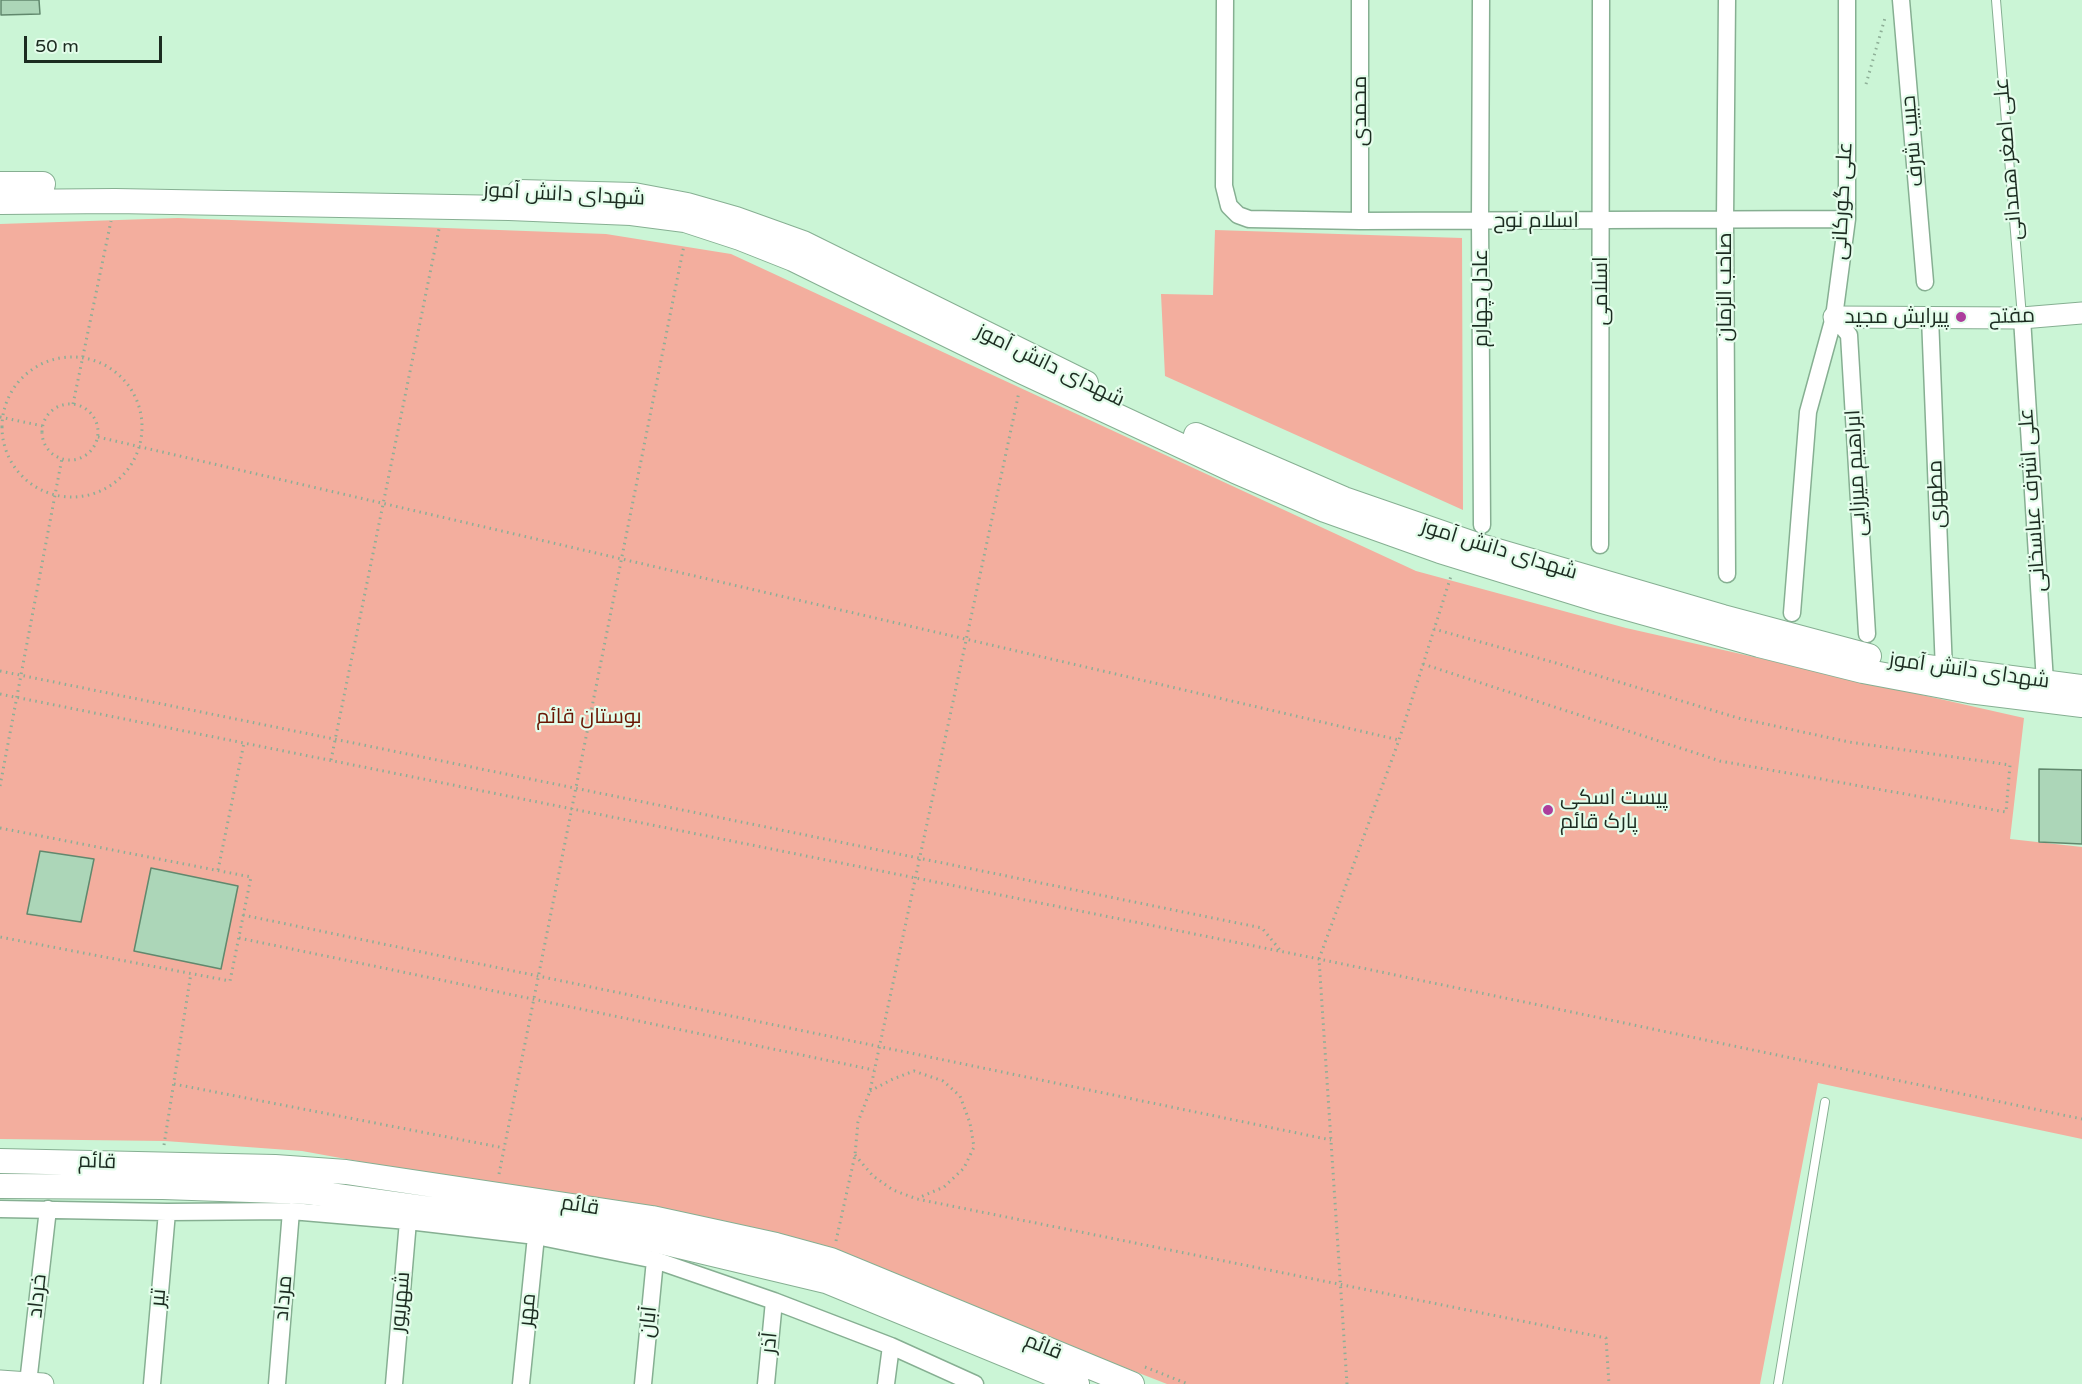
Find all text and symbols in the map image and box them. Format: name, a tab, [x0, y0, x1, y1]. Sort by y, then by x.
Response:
scale bar	[27, 24, 165, 62]
text: 50 m	[35, 35, 79, 57]
street label: محمدی	[1347, 76, 1373, 146]
street label: علی اصغر همدانی	[1989, 77, 2029, 241]
street label: حبیب شرف	[1896, 94, 1930, 188]
street label: علی گورکانی	[1827, 141, 1859, 261]
street label: شهدای دانش آموز	[482, 178, 646, 212]
street label: اسلام نوح	[1493, 208, 1579, 234]
street label: صاحب الزمان	[1712, 232, 1738, 342]
street label: عادل چهارم	[1468, 249, 1494, 347]
street label: اسلامی	[1588, 256, 1614, 326]
place label: پیرایش مجید	[1844, 304, 1949, 330]
street label: مفتح	[1988, 304, 2036, 330]
marker: پیرایش مجید	[1954, 310, 1968, 324]
street label: شهدای دانش آموز	[972, 319, 1128, 413]
street label: علی اشرف عباسخانی	[2014, 407, 2052, 593]
street label: ابراهیم میرزایی	[1841, 409, 1873, 537]
street label: مطهری	[1923, 459, 1951, 529]
street label: شهدای دانش آموز	[1418, 514, 1580, 586]
street label: شهدای دانش آموز	[1887, 647, 2051, 695]
park label: بوستان قائم	[536, 704, 642, 730]
place label: پیست اسکی پارک قائم	[1560, 785, 1668, 835]
marker: پیست اسکی پارک قائم	[1541, 803, 1555, 817]
street label: قائم	[77, 1149, 117, 1175]
street label: قائم	[559, 1191, 601, 1221]
street label: شهریور	[386, 1271, 416, 1333]
street label: خرداد	[23, 1273, 53, 1319]
street label: مرداد	[269, 1274, 299, 1322]
street label: تیر	[146, 1288, 172, 1308]
street label: مهر	[514, 1292, 542, 1328]
street label: آبان	[635, 1305, 663, 1339]
street label: قائم	[1020, 1328, 1066, 1366]
street label: آذر	[756, 1331, 784, 1355]

